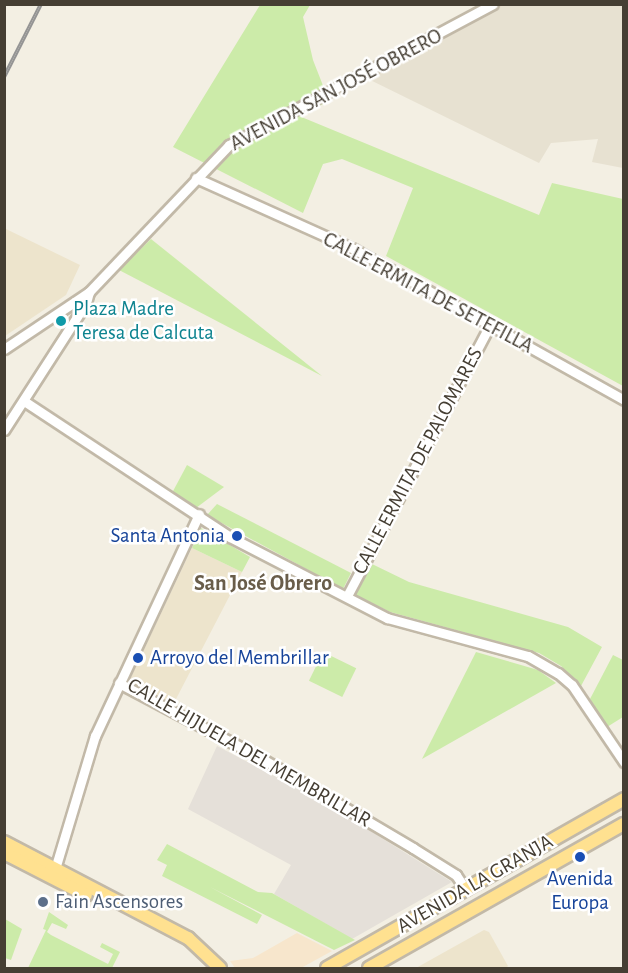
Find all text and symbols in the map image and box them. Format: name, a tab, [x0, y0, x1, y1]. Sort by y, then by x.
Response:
street label: AVENIDA SAN JOSÉ OBRERO	[226, 23, 446, 157]
street label: CALLE ERMITA DE SETEFILLA	[319, 227, 537, 359]
place label: Plaza Madre Teresa de Calcuta	[73, 296, 214, 346]
marker: Plaza Madre Teresa de Calcuta	[54, 314, 68, 328]
street label: CALLE ERMITA DE PALOMARES	[347, 343, 489, 579]
place label: Santa Antonia	[110, 523, 225, 549]
marker: Santa Antonia	[230, 529, 244, 543]
district label: San José Obrero	[194, 571, 332, 597]
place label: Arroyo del Membrillar	[150, 645, 329, 671]
marker: Arroyo del Membrillar	[131, 651, 145, 665]
street label: CALLE HIJUELA DEL MEMBRILLAR	[123, 673, 375, 833]
street label: AVENIDA LA GRANJA	[392, 829, 558, 939]
marker: Avenida Europa	[573, 850, 587, 864]
place label: Avenida Europa	[547, 866, 613, 916]
place label: Fain Ascensores	[55, 889, 183, 915]
marker: Fain Ascensores	[36, 895, 50, 909]

